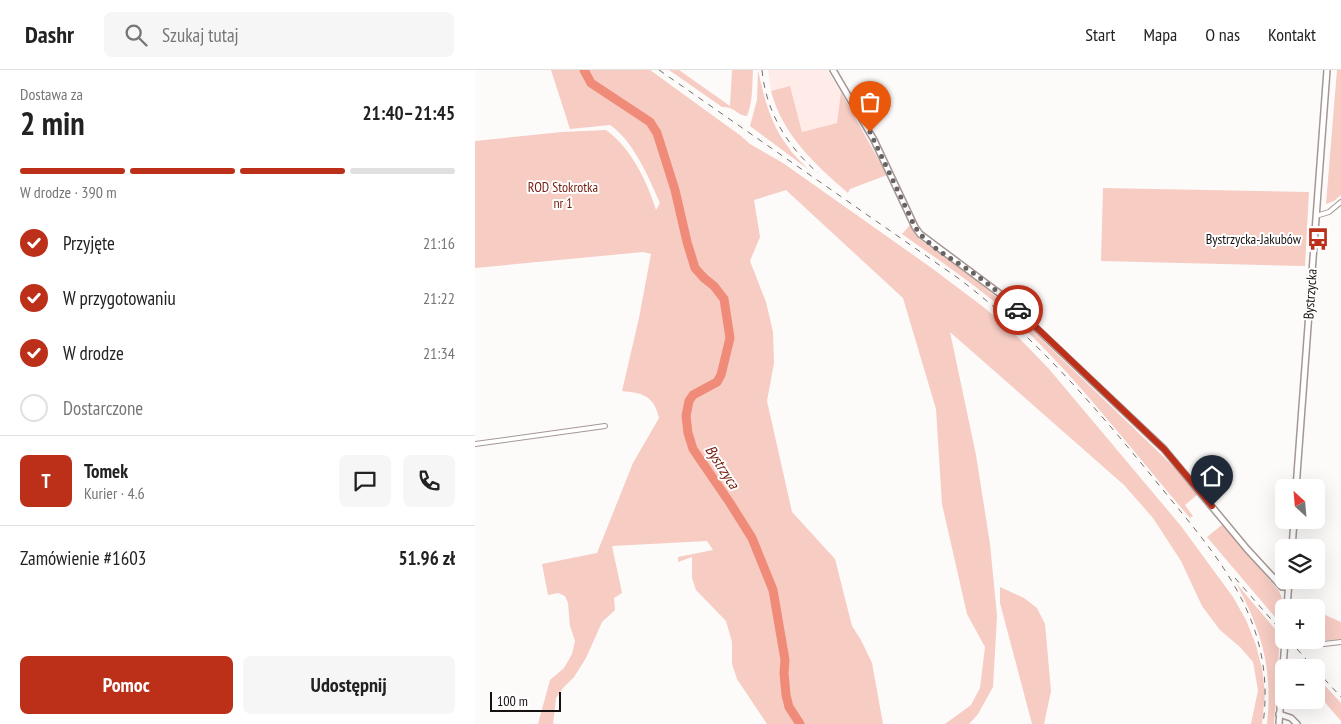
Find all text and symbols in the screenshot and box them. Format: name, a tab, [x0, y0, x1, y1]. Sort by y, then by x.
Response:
search box	[104, 12, 454, 57]
text: Dashr	[25, 19, 74, 50]
icon: search	[122, 21, 150, 49]
text: Szukaj tutaj	[162, 23, 239, 47]
text: Start	[1085, 23, 1115, 46]
text: Mapa	[1143, 23, 1177, 46]
text: O nas	[1205, 23, 1240, 46]
text: Kontakt	[1268, 23, 1316, 46]
pin	[849, 81, 891, 132]
text: Dostawa za	[20, 84, 83, 104]
icon: bag	[856, 88, 884, 116]
text: 21:40–21:45	[362, 101, 455, 125]
text: 2 min	[20, 102, 85, 144]
park label: ROD Stokrotka nr 1	[528, 178, 598, 212]
text: W drodze · 390 m	[20, 182, 117, 202]
bus stop icon: Bystrzycka-Jakubów	[1305, 226, 1331, 252]
icon: check	[20, 229, 48, 257]
place label: Bystrzycka-Jakubów	[1206, 230, 1302, 248]
text: Przyjęte	[63, 231, 115, 255]
text: 21:16	[423, 233, 455, 253]
street label: Bystrzycka	[1299, 268, 1321, 320]
icon: check	[20, 284, 48, 312]
courier	[993, 285, 1043, 335]
text: W przygotowaniu	[63, 286, 176, 310]
text: 21:22	[423, 288, 455, 308]
icon: car	[1004, 296, 1032, 324]
icon: check	[20, 339, 48, 367]
text: W drodze	[63, 341, 124, 365]
text: 21:34	[423, 343, 455, 363]
text: Dostarczone	[63, 396, 143, 420]
water label: Bystrzyca	[701, 441, 744, 493]
button: chat	[339, 455, 391, 507]
button: phone	[403, 455, 455, 507]
pin	[1191, 455, 1233, 506]
text: Tomek	[84, 459, 128, 483]
icon: home	[1198, 462, 1226, 490]
text: T	[41, 469, 51, 493]
north arrow	[1275, 479, 1325, 529]
map controls	[1275, 479, 1325, 709]
text: Kurier · 4.6	[84, 483, 145, 503]
button: layers	[1275, 539, 1325, 589]
text: Zamówienie #1603	[20, 546, 146, 570]
text: 51.96 zł	[398, 546, 455, 570]
button: +	[1275, 599, 1325, 649]
button: Pomoc	[20, 656, 233, 714]
button: Udostępnij	[243, 656, 455, 714]
button: −	[1275, 659, 1325, 709]
scale bar	[490, 689, 561, 712]
text: 100 m	[497, 692, 528, 710]

